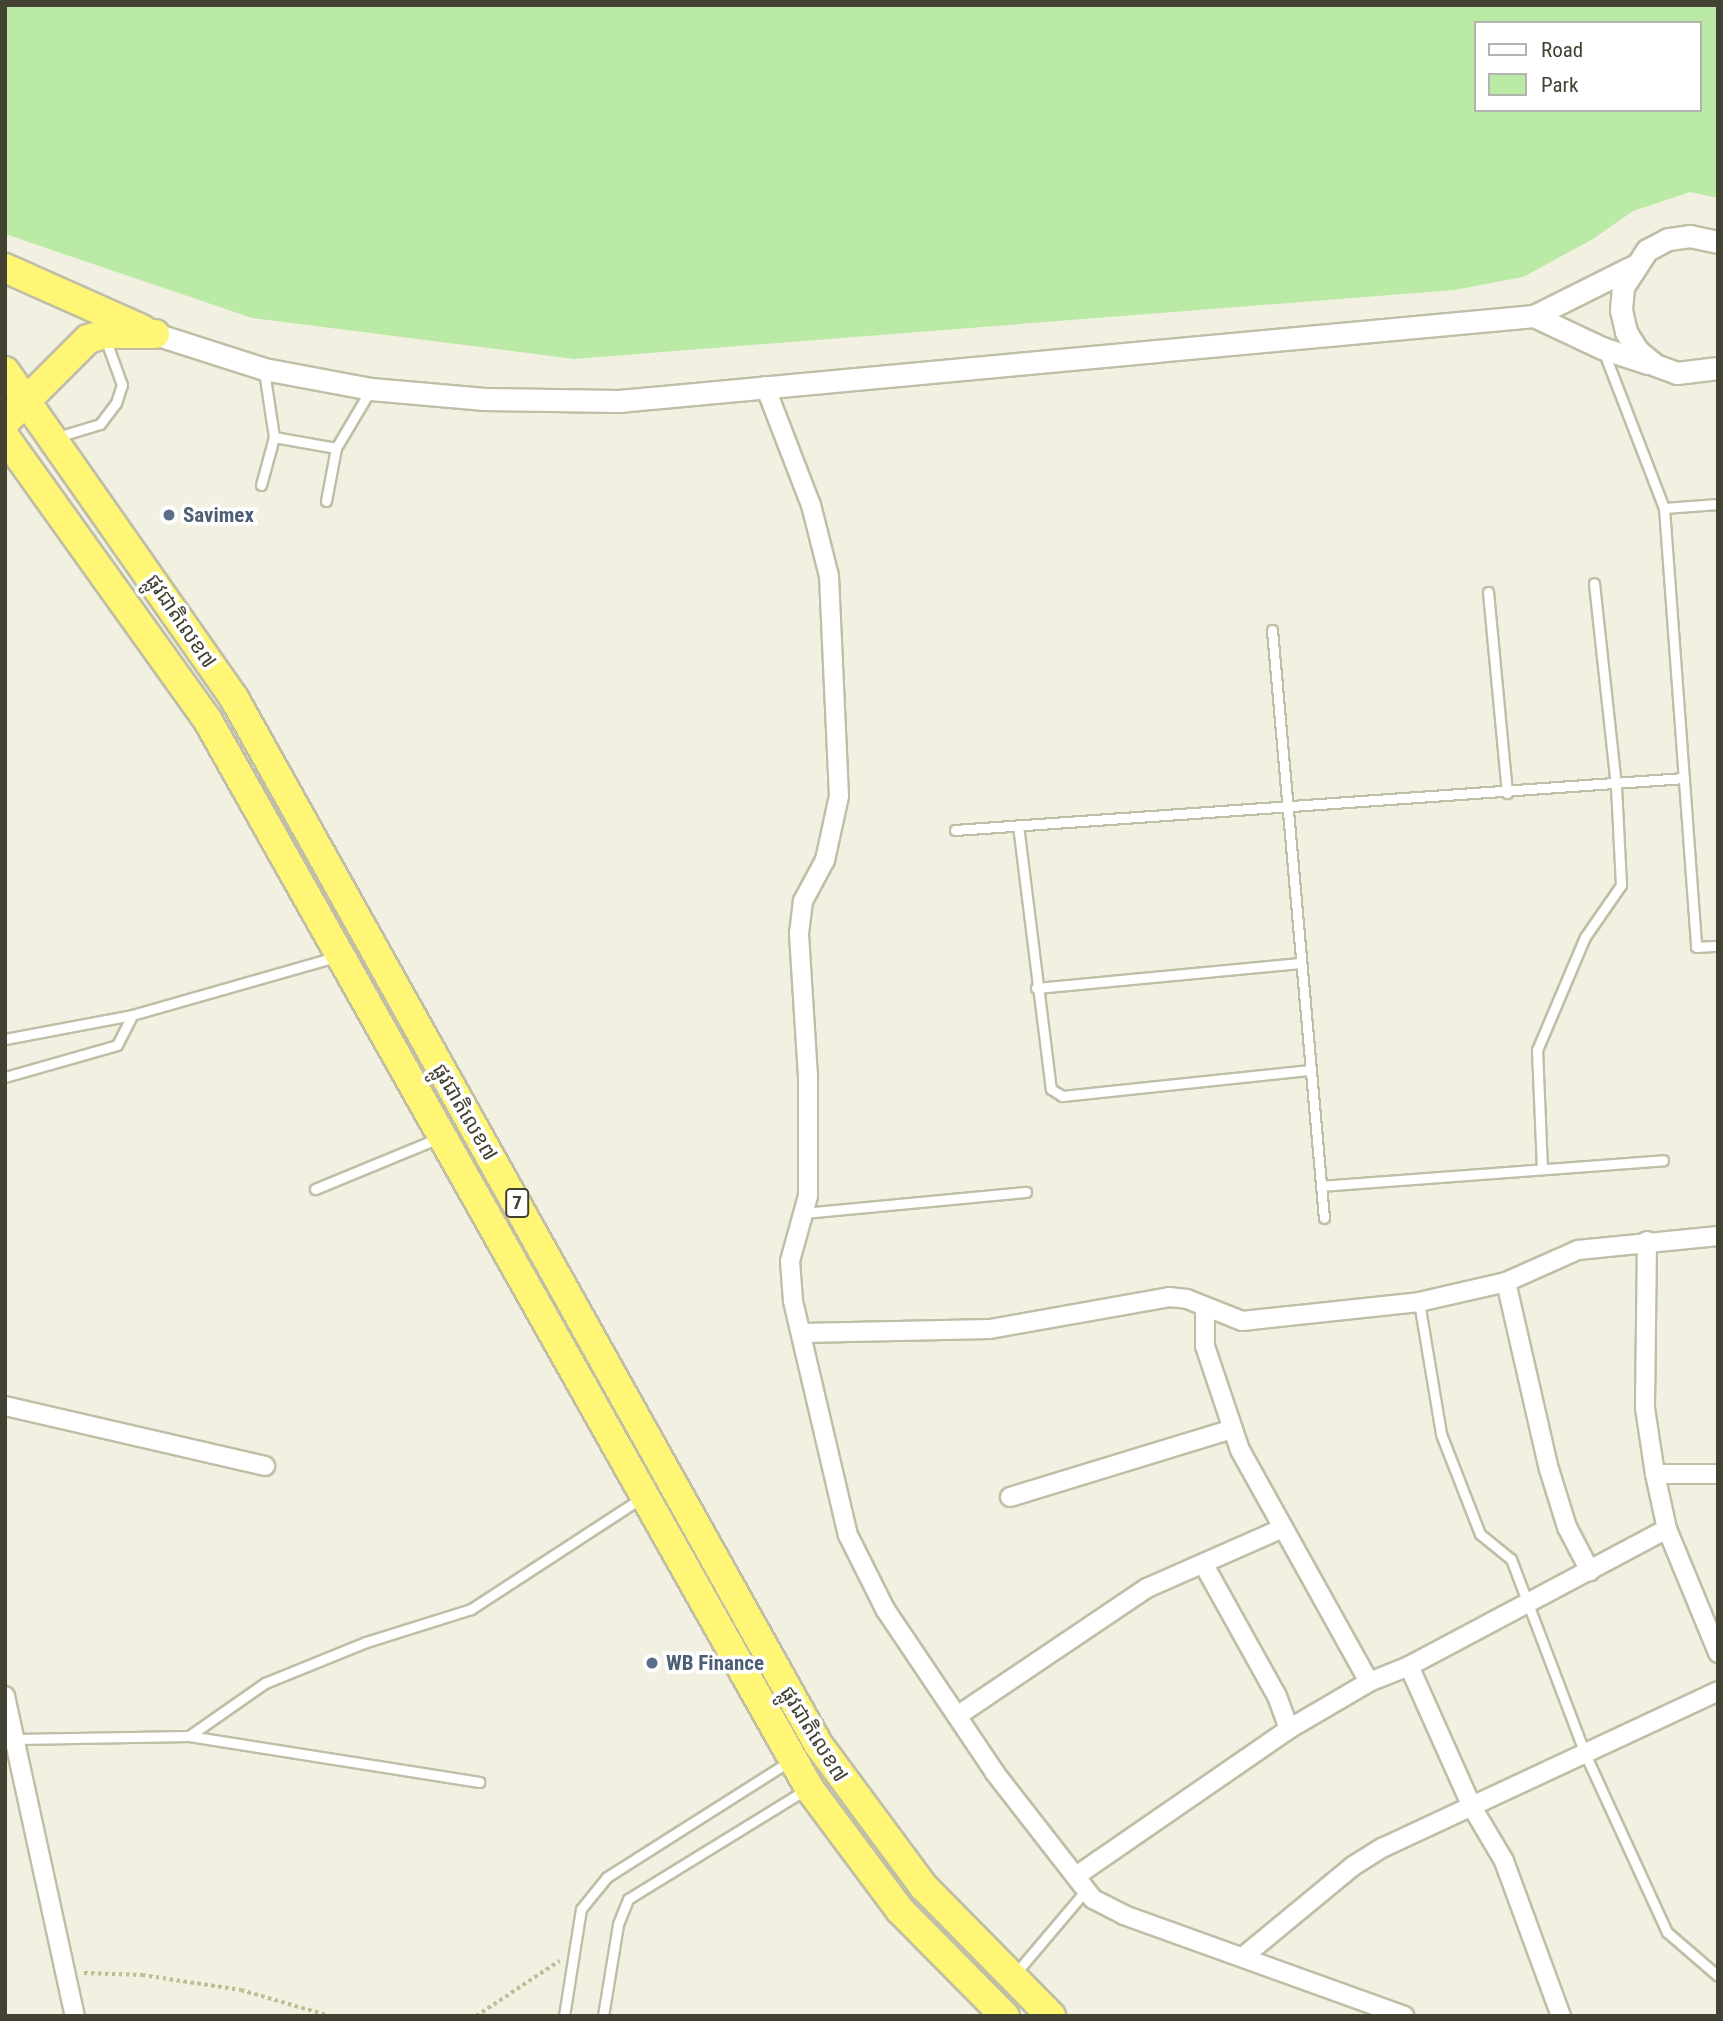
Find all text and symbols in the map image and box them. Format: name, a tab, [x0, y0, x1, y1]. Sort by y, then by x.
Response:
legend	[1474, 21, 1702, 112]
text: Road	[1541, 38, 1583, 62]
text: Park	[1541, 73, 1578, 97]
place label: Savimex	[183, 502, 254, 528]
marker: Savimex	[161, 507, 177, 523]
street label: ផ្លូវជាតិលេខ៧	[140, 569, 222, 673]
street label: ផ្លូវជាតិលេខ៧	[427, 1059, 503, 1165]
road number: 7	[505, 1188, 529, 1218]
place label: WB Finance	[666, 1650, 764, 1676]
marker: WB Finance	[644, 1655, 660, 1671]
street label: ផ្លូវជាតិលេខ៧	[775, 1681, 853, 1787]

